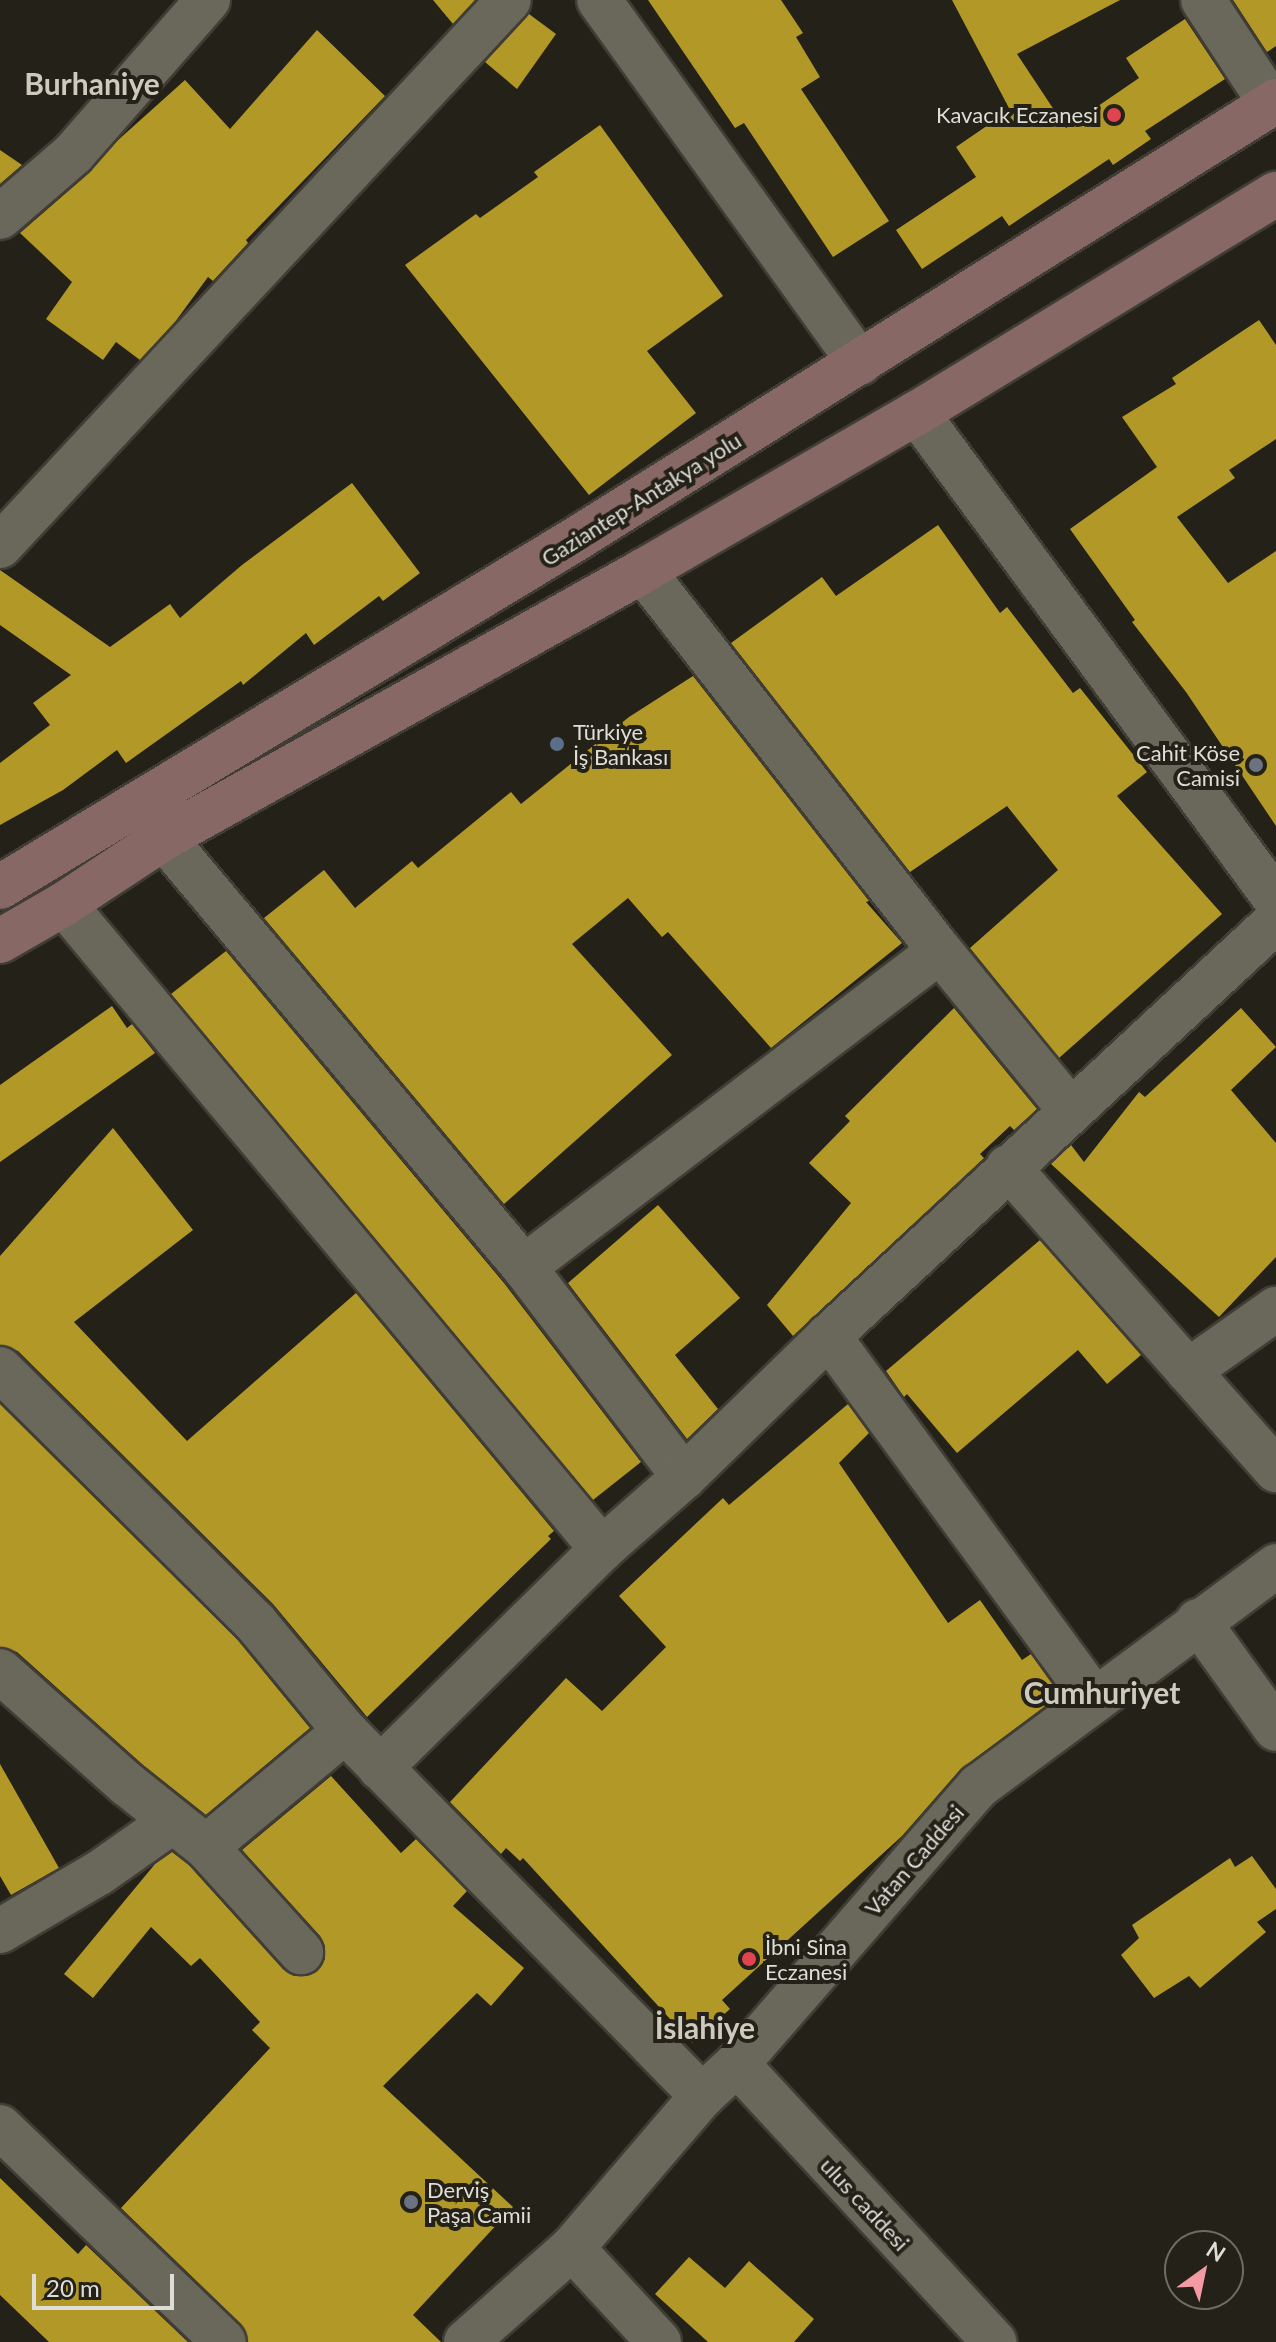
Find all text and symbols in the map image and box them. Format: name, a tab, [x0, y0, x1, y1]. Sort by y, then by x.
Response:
district label: Burhaniye	[24, 65, 160, 101]
place label: Kavacık Eczanesi	[936, 102, 1098, 128]
marker: Kavacık Eczanesi	[1105, 106, 1123, 124]
street label: Gaziantep-Antakya yolu	[536, 427, 746, 571]
place label: Türkiye İş Bankası	[573, 718, 668, 770]
marker: Türkiye İş Bankası	[548, 735, 566, 753]
place label: Cahit Köse Camisi	[1136, 739, 1240, 790]
marker: Cahit Köse Camisi	[1247, 756, 1265, 774]
district label: Cumhuriyet	[1024, 1674, 1180, 1710]
street label: Vatan Caddesi	[859, 1799, 969, 1921]
place label: İbni Sina Eczanesi	[765, 1933, 847, 1984]
marker: İbni Sina Eczanesi	[740, 1950, 758, 1968]
district label: İslahiye	[655, 2009, 755, 2045]
street label: ulus caddesi	[815, 2152, 915, 2256]
place label: Derviş Paşa Camii	[427, 2176, 531, 2228]
marker: Derviş Paşa Camii	[402, 2193, 420, 2211]
north arrow	[1164, 2230, 1244, 2310]
text: N	[1202, 2235, 1231, 2267]
scale bar	[36, 2258, 178, 2308]
text: 20 m	[46, 2273, 100, 2302]

